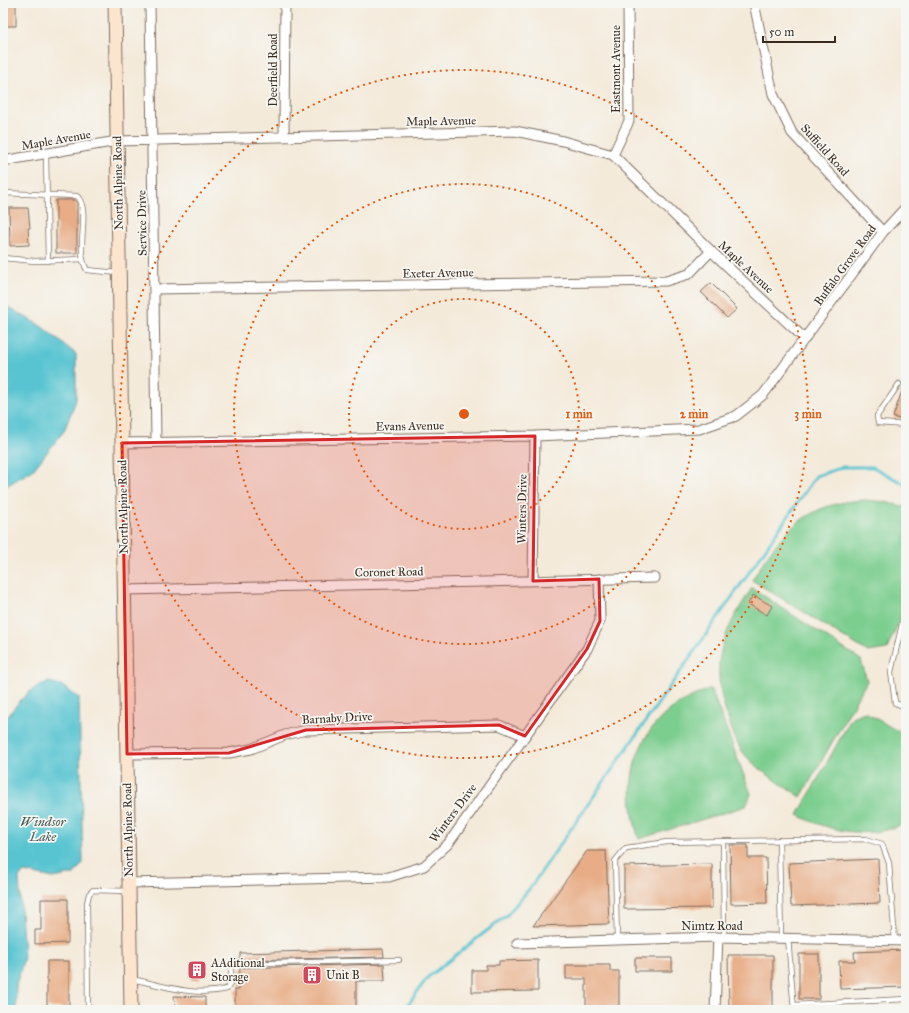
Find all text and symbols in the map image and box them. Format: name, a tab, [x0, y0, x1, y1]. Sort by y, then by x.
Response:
scale bar	[763, 18, 835, 44]
street label: Eastmont Avenue	[609, 25, 623, 113]
text: 50 m	[769, 25, 794, 39]
street label: Deerfield Road	[266, 33, 280, 107]
street label: Maple Avenue	[406, 113, 476, 129]
street label: Suffield Road	[798, 121, 852, 179]
street label: Maple Avenue	[20, 127, 92, 153]
street label: North Alpine Road	[110, 136, 126, 230]
street label: Service Drive	[134, 190, 150, 256]
street label: Buffalo Grove Road	[811, 222, 879, 308]
street label: Maple Avenue	[716, 238, 776, 296]
street label: Exeter Avenue	[402, 265, 474, 281]
centre of rings	[457, 407, 471, 421]
text: 1 min	[565, 407, 593, 421]
text: 2 min	[680, 407, 709, 421]
text: 3 min	[794, 407, 822, 422]
street label: Evans Avenue	[376, 418, 444, 434]
street label: North Alpine Road	[115, 460, 131, 554]
street label: Winters Drive	[514, 474, 530, 544]
street label: Coronet Road	[355, 564, 423, 580]
street label: Barnaby Drive	[301, 709, 373, 727]
street label: Winters Drive	[426, 781, 480, 845]
street label: North Alpine Road	[120, 783, 136, 877]
water label: Windsor Lake	[20, 814, 66, 845]
street label: Nimtz Road	[681, 919, 743, 933]
place label: AAditional Storage	[210, 956, 266, 985]
building icon: AAditional Storage	[186, 959, 208, 981]
building icon: Unit B	[301, 964, 323, 986]
place label: Unit B	[326, 968, 360, 982]

